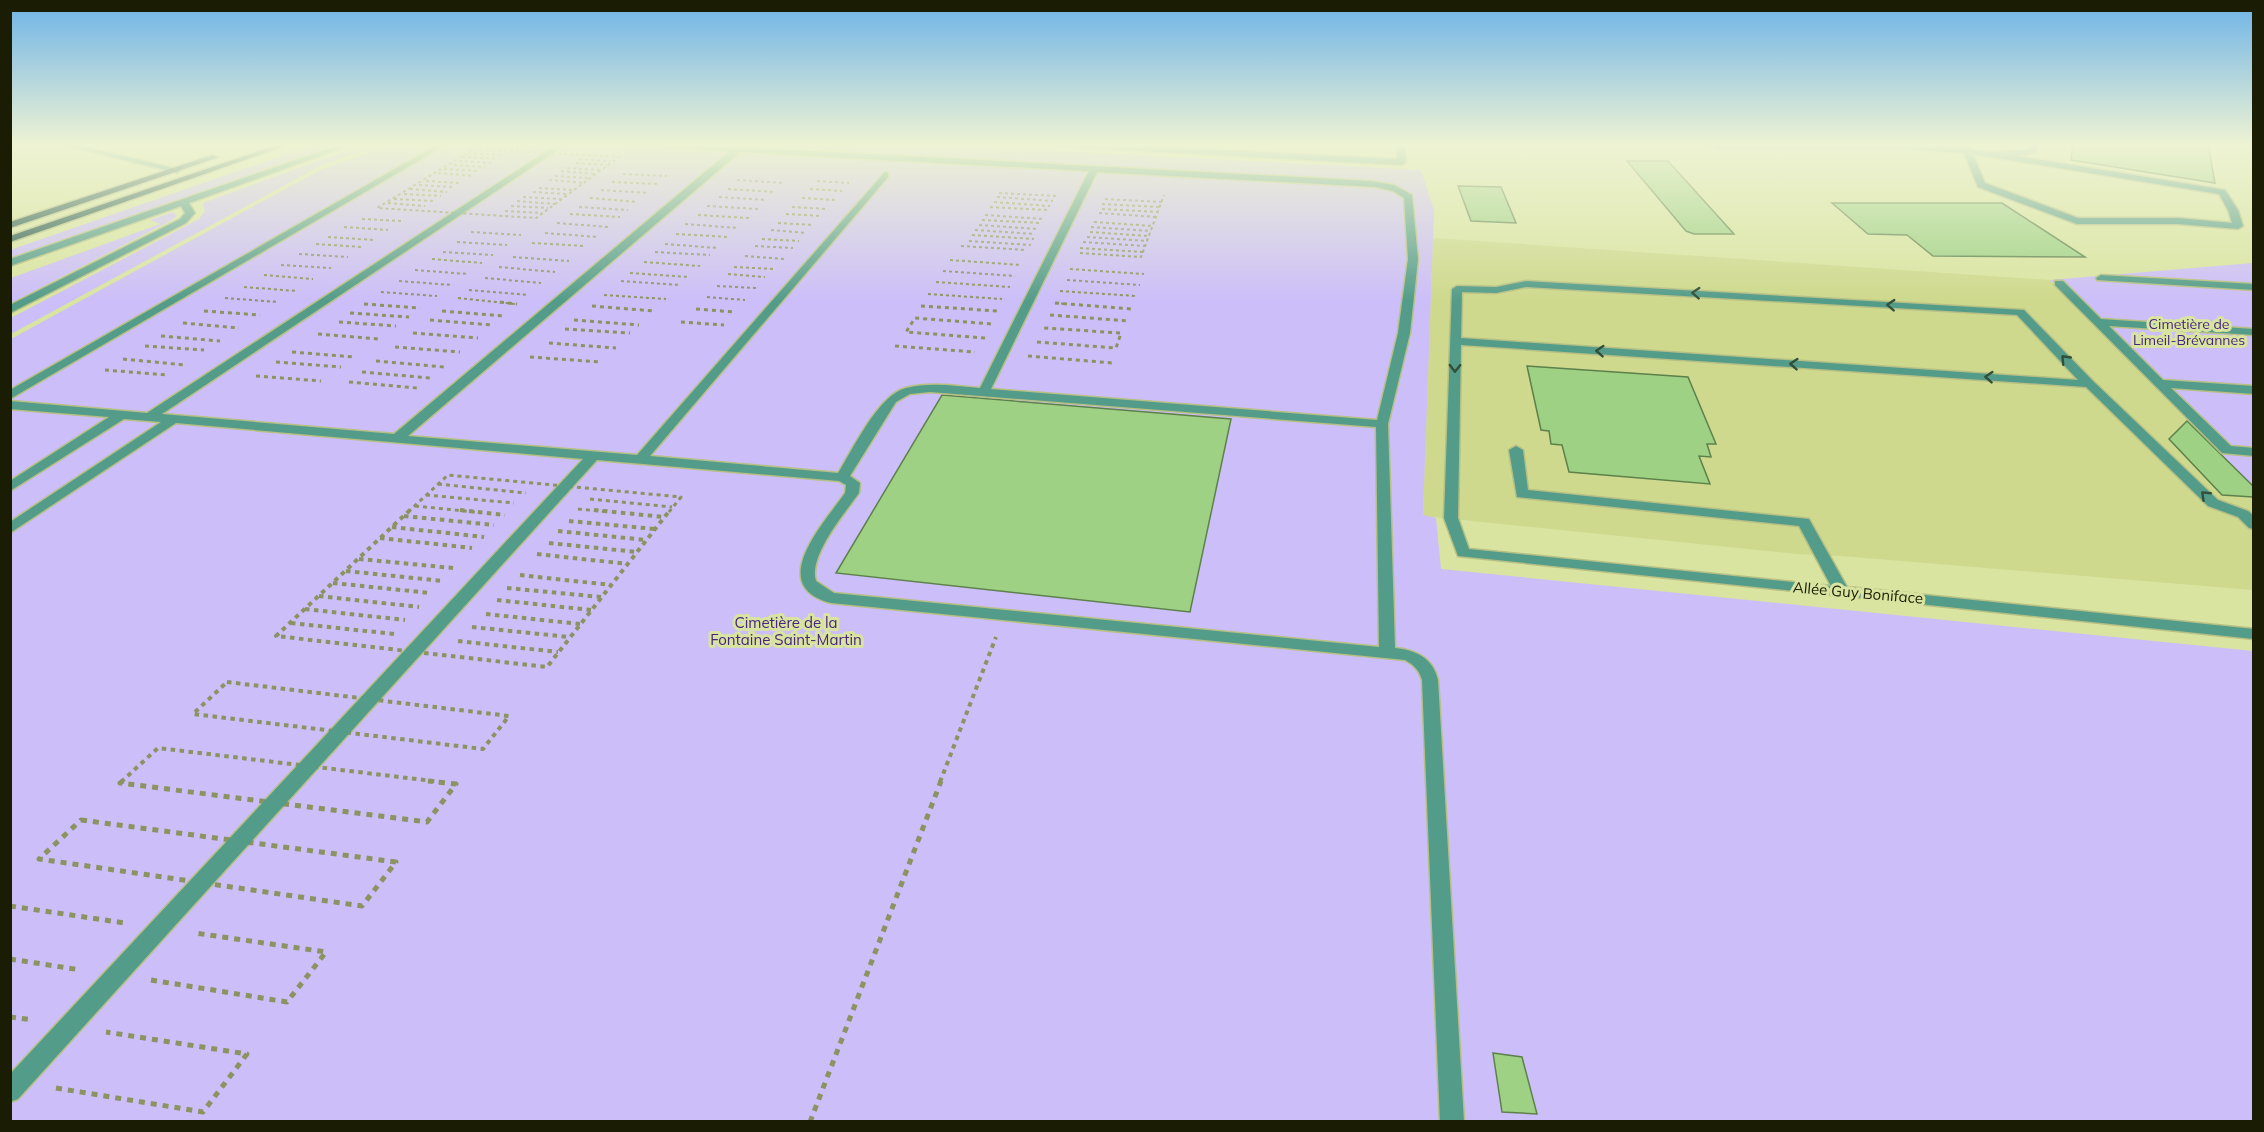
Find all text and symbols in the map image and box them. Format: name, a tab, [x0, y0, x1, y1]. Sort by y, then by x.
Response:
one-way arrow	[1691, 287, 1700, 300]
one-way arrow	[1886, 298, 1895, 311]
park label: Cimetière de Limeil-Brévannes	[2133, 315, 2245, 349]
one-way arrow	[1595, 345, 1604, 358]
one-way arrow	[2061, 355, 2072, 366]
one-way arrow	[1790, 358, 1799, 371]
one-way arrow	[1448, 364, 1461, 373]
one-way arrow	[1984, 371, 1993, 384]
one-way arrow	[2201, 491, 2211, 502]
street label: Allée Guy Boniface	[1792, 577, 1924, 608]
park label: Cimetière de la Fontaine Saint-Martin	[710, 613, 862, 649]

